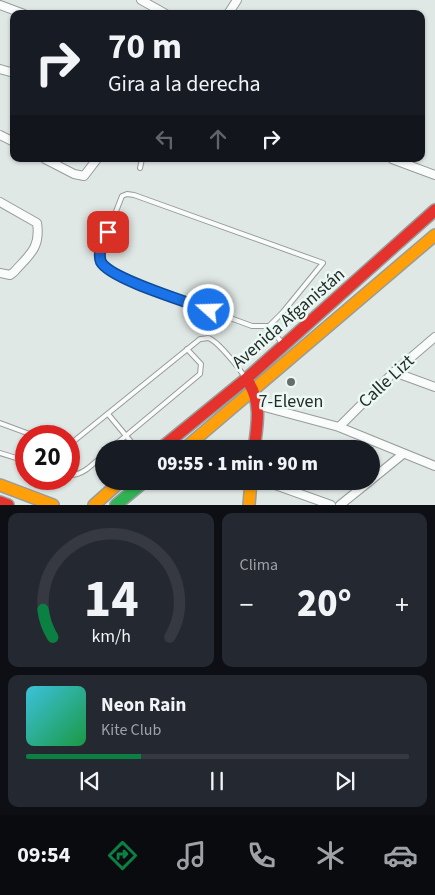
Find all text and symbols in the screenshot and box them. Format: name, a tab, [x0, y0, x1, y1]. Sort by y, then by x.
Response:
text: 70 m	[108, 22, 182, 72]
icon: right	[25, 30, 90, 95]
text: Gira a la derecha	[108, 68, 261, 100]
icon: left	[151, 125, 179, 153]
icon: ahead	[204, 125, 232, 153]
icon: right	[257, 125, 285, 153]
pin	[87, 211, 129, 253]
icon: arrive	[94, 218, 122, 246]
street label: Avenida Afganistán	[226, 262, 350, 375]
position arrow	[182, 283, 234, 335]
street label: Calle Lizt	[353, 349, 420, 414]
marker: 7-Eleven	[285, 376, 297, 388]
place label: 7-Eleven	[259, 389, 323, 414]
speed limit sign: 20	[15, 425, 80, 490]
text: 09:55 · 1 min · 90 m	[157, 451, 318, 478]
text: Clima	[240, 554, 278, 576]
text: 14	[83, 563, 138, 637]
text: 20°	[297, 577, 352, 631]
text: −	[240, 585, 253, 625]
text: +	[395, 585, 409, 625]
text: km/h	[91, 624, 131, 649]
text: Neon Rain	[101, 692, 186, 719]
text: Kite Club	[101, 719, 161, 741]
icon: previous	[76, 767, 104, 795]
icon: pause	[203, 767, 231, 795]
icon: next	[331, 767, 359, 795]
icon: directions	[105, 838, 140, 873]
icon: music	[174, 838, 209, 873]
icon: phone	[244, 838, 279, 873]
icon: climate	[313, 838, 348, 873]
icon: car	[383, 838, 418, 873]
text: 09:54	[17, 839, 70, 871]

